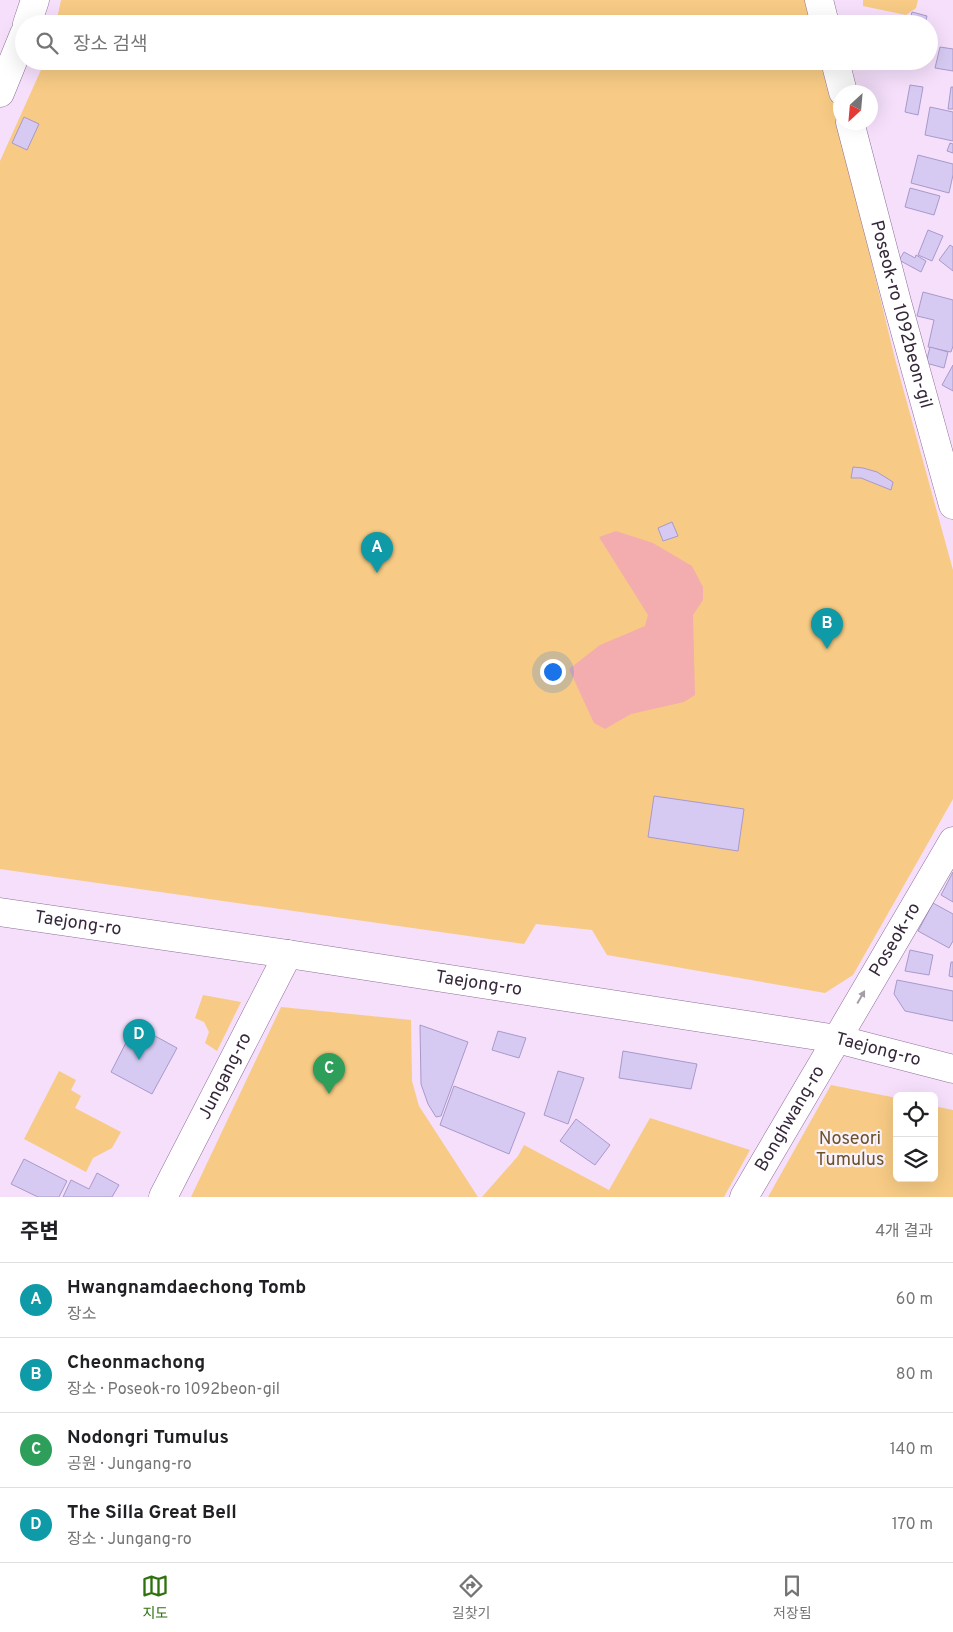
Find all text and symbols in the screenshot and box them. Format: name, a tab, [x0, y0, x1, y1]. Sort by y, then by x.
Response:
search box	[15, 15, 938, 70]
icon: search	[33, 29, 61, 57]
text: 장소 검색	[73, 33, 147, 57]
north arrow	[833, 85, 878, 130]
street label: Poseok-ro 1092beon-gil	[865, 218, 937, 411]
pin: A	[361, 532, 393, 573]
pin: B	[811, 608, 843, 649]
your location	[540, 659, 566, 685]
street label: Poseok-ro	[864, 898, 926, 981]
street label: Taejong-ro	[33, 906, 123, 941]
street label: Taejong-ro	[434, 965, 524, 1002]
one-way arrow	[857, 990, 866, 1003]
pin: D	[123, 1019, 155, 1060]
street label: Taejong-ro	[833, 1028, 923, 1072]
street label: Jungang-ro	[193, 1029, 257, 1123]
pin: C	[313, 1053, 345, 1094]
street label: Bonghwang-ro	[750, 1061, 830, 1176]
map controls	[893, 1092, 938, 1182]
button: locate	[893, 1092, 938, 1137]
park label: Noseori Tumulus	[816, 1128, 884, 1172]
button: layers	[893, 1137, 938, 1182]
text: 주변	[20, 1219, 59, 1246]
text: 4개 결과	[875, 1222, 933, 1242]
text: Hwangnamdaechong Tomb	[67, 1276, 306, 1300]
text: A	[30, 1290, 42, 1310]
text: 60 m	[896, 1290, 933, 1310]
text: 장소	[67, 1305, 96, 1325]
text: Cheonmachong	[67, 1351, 205, 1375]
text: B	[30, 1365, 42, 1385]
text: 80 m	[896, 1365, 933, 1385]
text: 장소 · Poseok-ro 1092beon-gil	[67, 1380, 280, 1400]
text: Nodongri Tumulus	[67, 1426, 229, 1450]
text: C	[31, 1440, 41, 1460]
text: 140 m	[890, 1440, 933, 1460]
text: 공원 · Jungang-ro	[67, 1455, 192, 1475]
text: The Silla Great Bell	[67, 1501, 237, 1525]
text: D	[30, 1515, 42, 1535]
text: 170 m	[892, 1515, 933, 1535]
text: 장소 · Jungang-ro	[67, 1530, 192, 1550]
tab: 지도	[141, 1572, 169, 1623]
tab: 길찾기	[452, 1572, 490, 1623]
tab: 저장됨	[773, 1572, 812, 1623]

